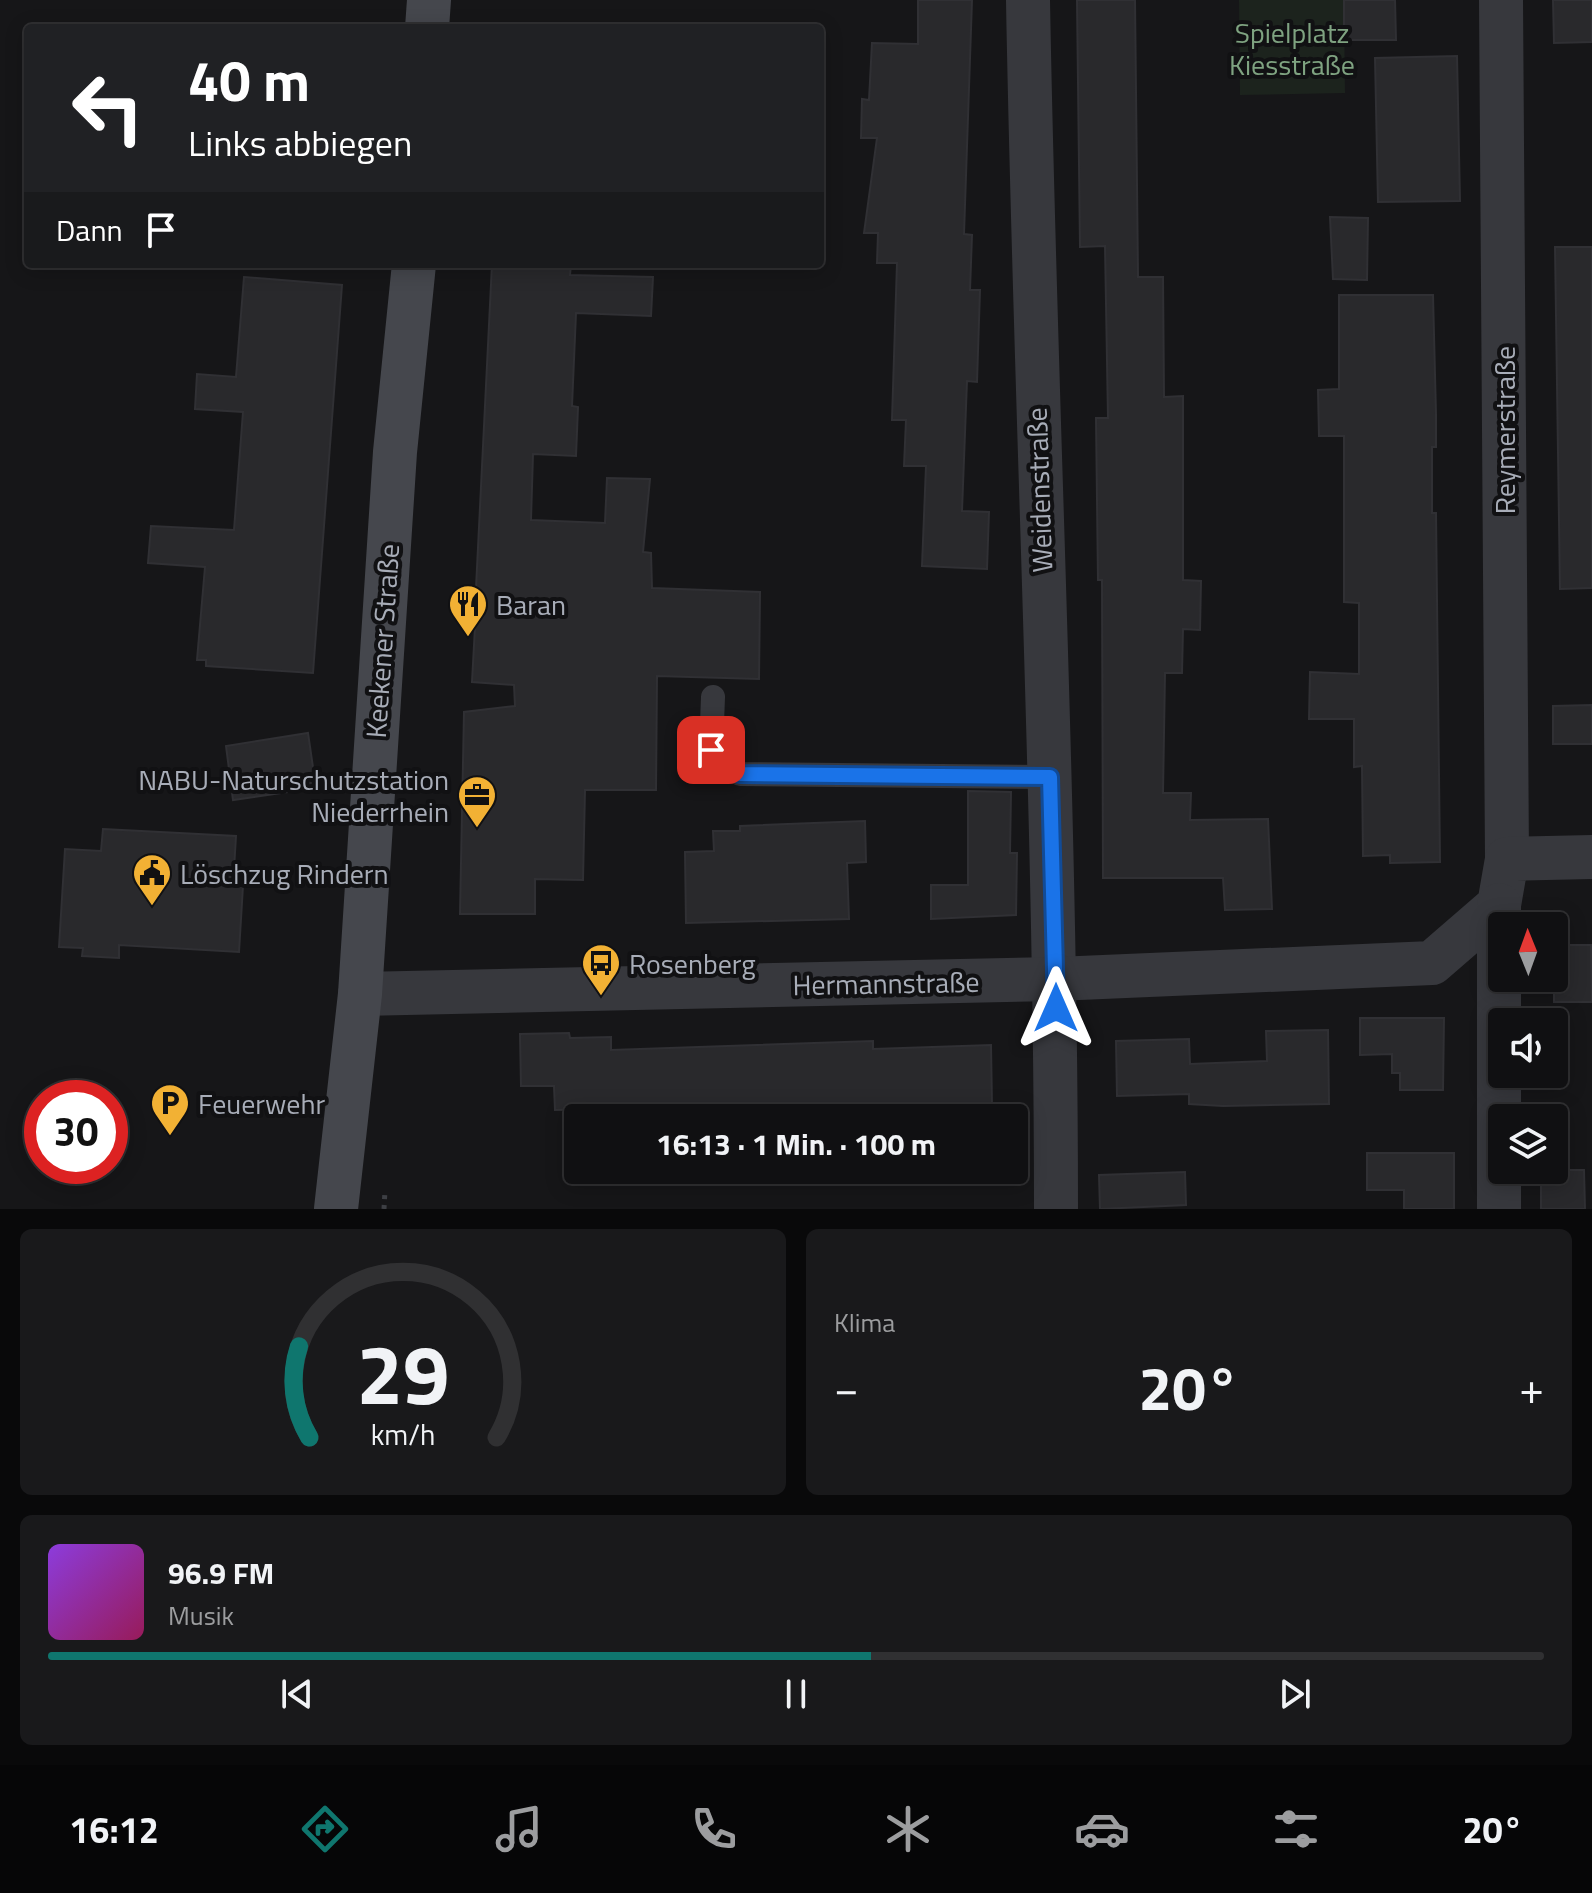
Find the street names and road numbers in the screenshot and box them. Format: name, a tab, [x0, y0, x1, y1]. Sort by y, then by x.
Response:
street label: Reymerstraße	[1483, 346, 1526, 514]
street label: Weidenstraße	[1015, 407, 1063, 573]
street label: Keekener Straße	[354, 542, 410, 740]
street label: Hermannstraße	[792, 960, 980, 1006]

